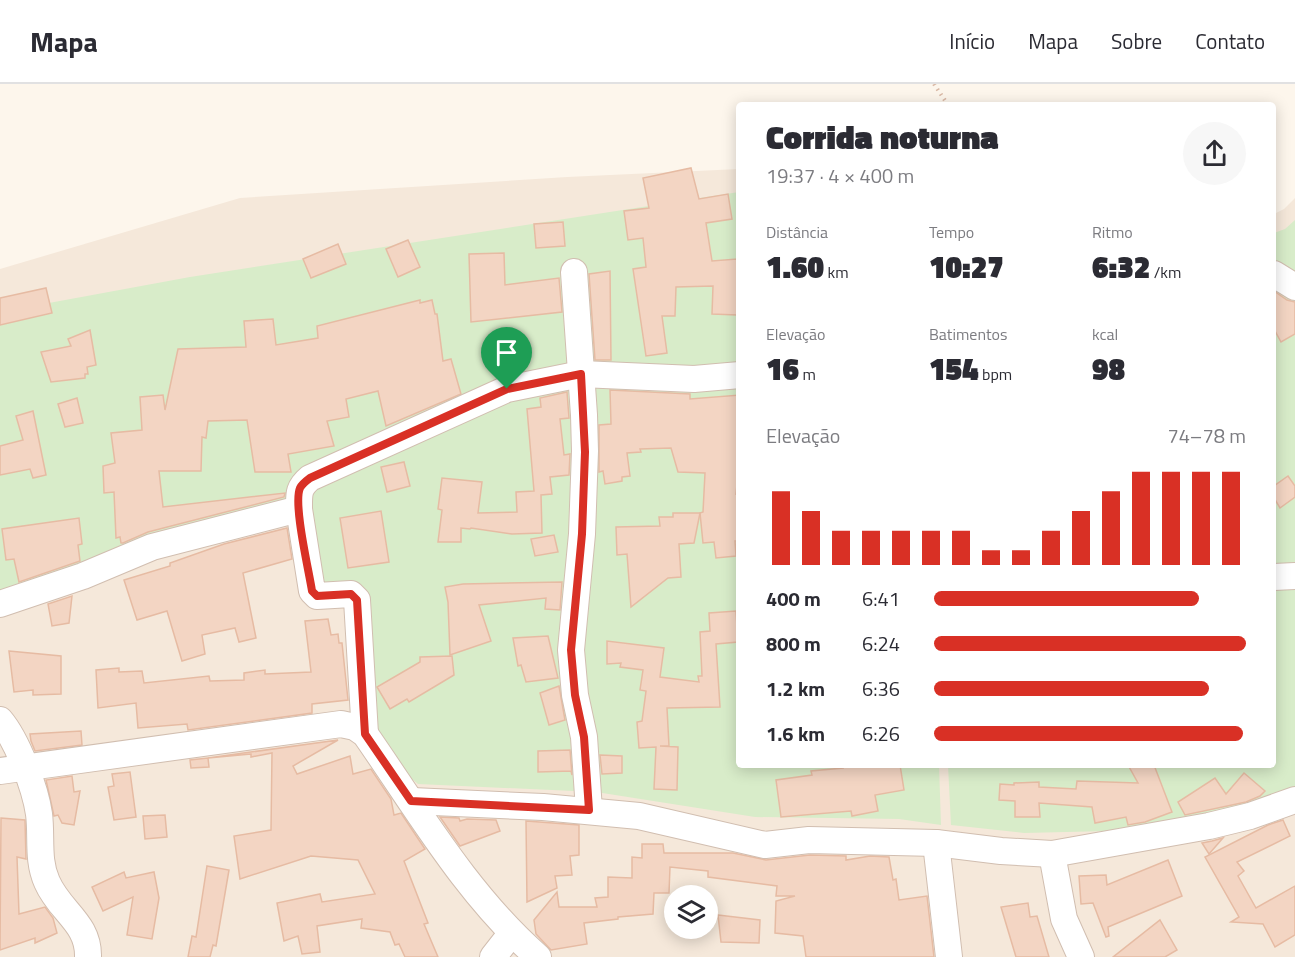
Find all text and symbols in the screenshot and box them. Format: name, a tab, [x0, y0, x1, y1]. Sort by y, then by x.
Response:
text: Mapa	[30, 20, 98, 63]
text: Início	[949, 25, 995, 57]
text: Mapa	[1028, 25, 1078, 57]
text: Sobre	[1111, 25, 1162, 57]
text: Contato	[1195, 25, 1265, 57]
text: Corrida noturna	[766, 112, 999, 162]
button: share	[1183, 122, 1246, 185]
text: 19:37 · 4 × 400 m	[766, 160, 914, 191]
text: Distância	[766, 220, 828, 244]
text: Tempo	[929, 220, 974, 244]
text: Ritmo	[1092, 220, 1133, 244]
text: 1.60	[766, 244, 824, 290]
text: 10:27	[929, 244, 1004, 290]
text: 6:32	[1092, 244, 1150, 290]
text: km	[824, 260, 849, 284]
text: /km	[1150, 260, 1181, 284]
text: Elevação	[766, 322, 826, 346]
text: Batimentos	[929, 322, 1008, 346]
text: kcal	[1092, 322, 1118, 346]
pin	[481, 327, 532, 389]
icon: arrive	[490, 336, 523, 369]
text: 16	[766, 346, 799, 392]
text: 154	[929, 346, 979, 392]
text: 98	[1092, 346, 1125, 392]
text: m	[799, 362, 816, 386]
text: bpm	[979, 362, 1012, 386]
text: Elevação	[766, 420, 840, 451]
text: 74–78 m	[1167, 420, 1246, 451]
text: 400 m	[766, 583, 821, 614]
text: 6:41	[862, 583, 900, 614]
text: 800 m	[766, 628, 821, 659]
text: 6:24	[862, 628, 900, 659]
text: 1.2 km	[766, 673, 825, 704]
text: 6:36	[862, 673, 900, 704]
text: 1.6 km	[766, 718, 825, 749]
text: 6:26	[862, 718, 900, 749]
map controls	[664, 885, 718, 939]
button: layers	[664, 885, 718, 939]

